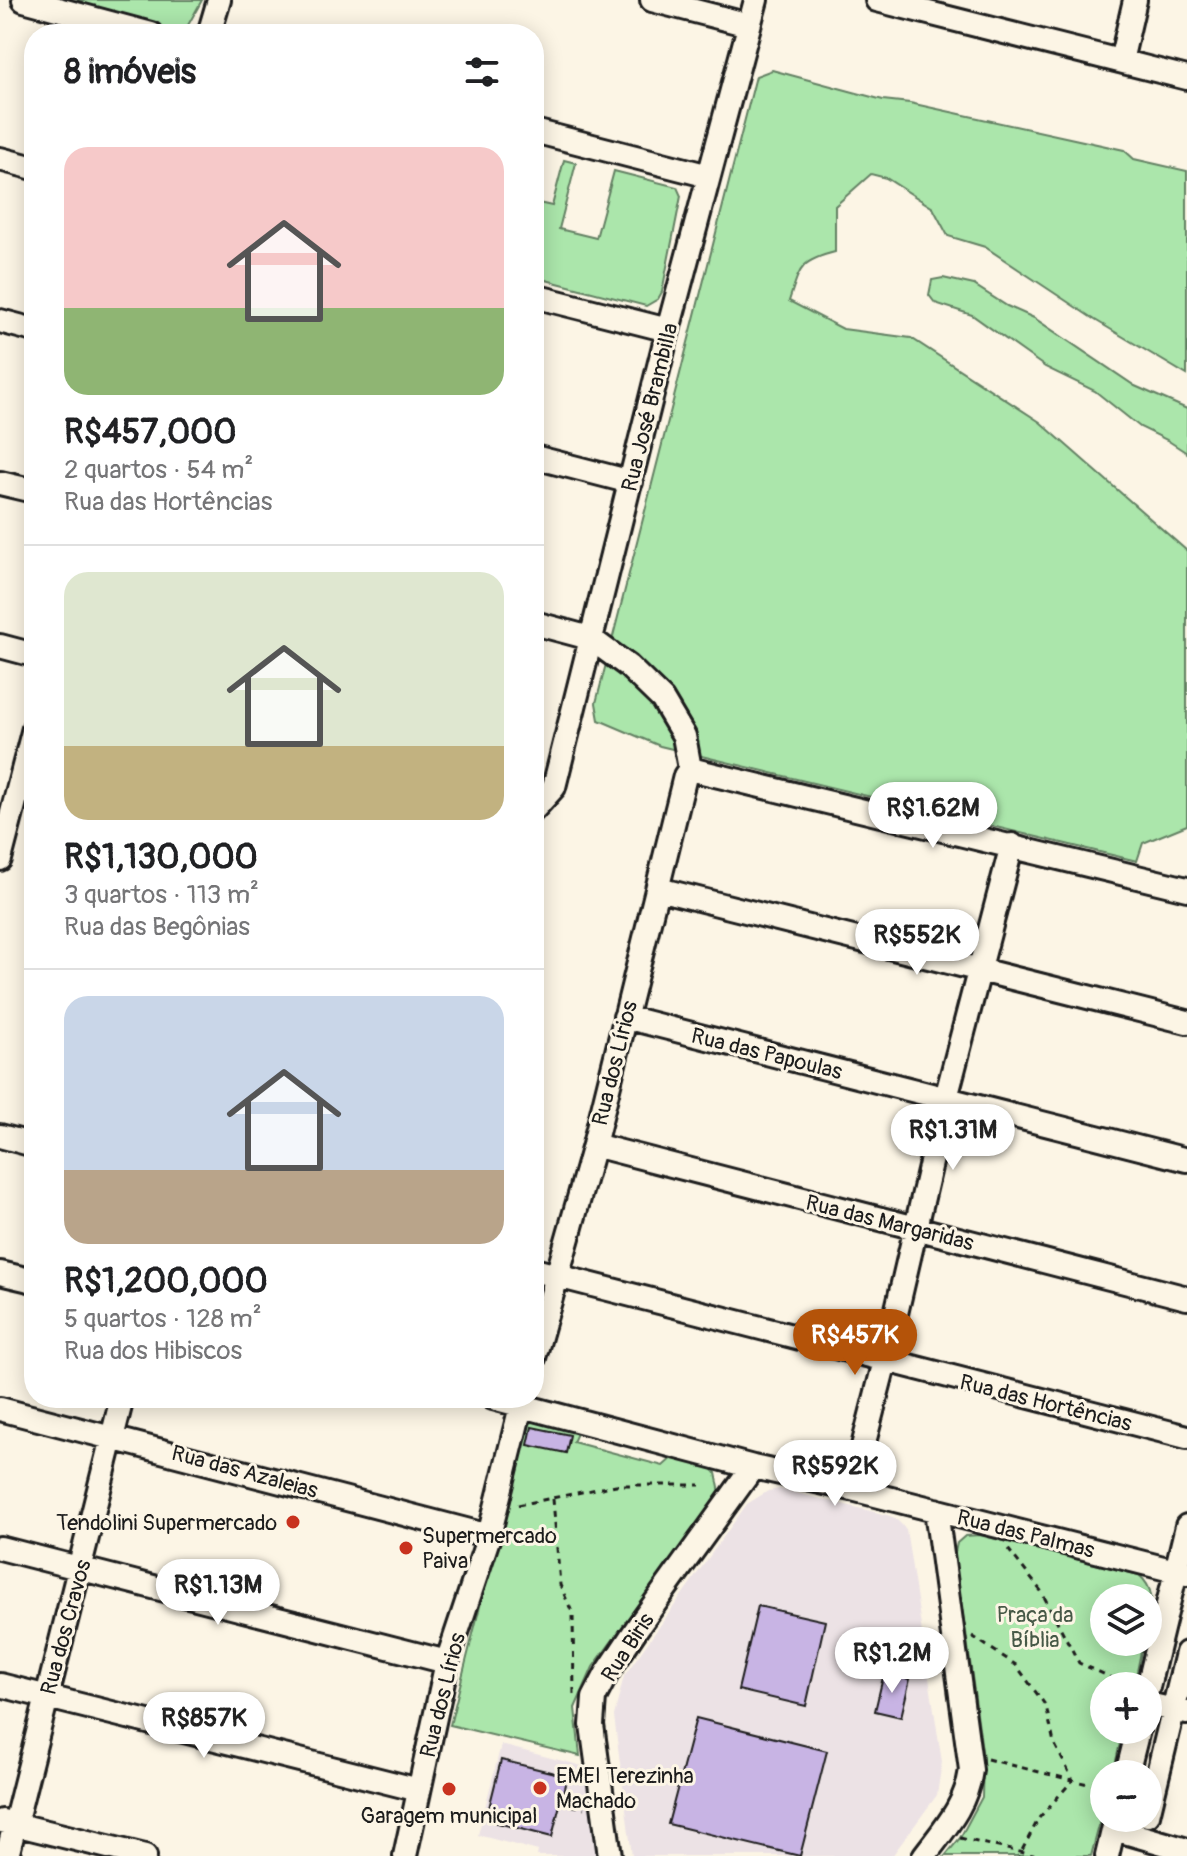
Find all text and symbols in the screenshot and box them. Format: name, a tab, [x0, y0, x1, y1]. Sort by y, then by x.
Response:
icon: filters	[460, 50, 504, 94]
text: 8 imóveis	[64, 51, 196, 94]
icon: home	[212, 199, 356, 343]
street label: Rua José Brambilla	[615, 320, 684, 495]
text: R$457,000	[64, 411, 237, 454]
text: 2 quartos · 54 m²	[64, 454, 253, 486]
text: Rua das Hortências	[64, 486, 272, 518]
icon: home	[212, 624, 356, 768]
pin: R$1.62M	[859, 782, 1007, 850]
text: R$1.62M	[886, 792, 980, 824]
text: R$1,130,000	[64, 836, 258, 879]
text: 3 quartos · 113 m²	[64, 879, 259, 911]
pin: R$552K	[852, 909, 982, 977]
text: Rua das Begônias	[64, 911, 250, 943]
text: R$552K	[873, 919, 961, 951]
street label: Rua dos Lírios	[586, 998, 644, 1129]
street label: Rua das Papoulas	[688, 1022, 845, 1086]
icon: home	[212, 1048, 356, 1192]
pin: R$1.31M	[879, 1104, 1027, 1172]
text: R$1.31M	[909, 1114, 997, 1146]
street label: Rua das Margaridas	[803, 1189, 977, 1257]
text: R$1,200,000	[64, 1260, 268, 1303]
text: 5 quartos · 128 m²	[64, 1303, 262, 1335]
pin: R$457K	[790, 1309, 920, 1377]
text: R$457K	[811, 1319, 899, 1351]
text: Rua dos Hibiscos	[64, 1335, 242, 1367]
street label: Rua das Hortências	[957, 1368, 1135, 1438]
street label: Rua das Azaleias	[169, 1439, 321, 1505]
pin: R$592K	[770, 1440, 900, 1508]
text: R$592K	[792, 1450, 878, 1482]
street label: Rua das Palmas	[954, 1503, 1098, 1565]
place label: Tendolini Supermercado	[56, 1509, 277, 1537]
marker: Tendolini Supermercado	[284, 1513, 302, 1531]
place label: Supermercado Paiva	[422, 1522, 557, 1575]
marker: Supermercado Paiva	[397, 1539, 415, 1557]
street label: Rua dos Cravos	[34, 1556, 97, 1698]
pin: R$1.13M	[144, 1559, 292, 1627]
text: R$1.13M	[174, 1569, 262, 1601]
map controls	[1090, 1584, 1162, 1832]
button: layers	[1090, 1584, 1162, 1656]
park label: Praça da Bíblia	[996, 1601, 1074, 1654]
street label: Rua Biris	[595, 1608, 661, 1687]
pin: R$1.2M	[827, 1627, 957, 1695]
street label: Rua dos Lírios	[414, 1630, 472, 1761]
text: R$1.2M	[853, 1637, 931, 1669]
button: +	[1090, 1672, 1162, 1744]
pin: R$857K	[139, 1692, 269, 1760]
text: R$857K	[161, 1702, 247, 1734]
button: −	[1090, 1760, 1162, 1832]
place label: EMEI Terezinha Machado	[556, 1762, 694, 1815]
marker: EMEI Terezinha Machado	[531, 1779, 549, 1797]
marker: Garagem municipal	[440, 1780, 458, 1798]
place label: Garagem municipal	[361, 1802, 537, 1830]

